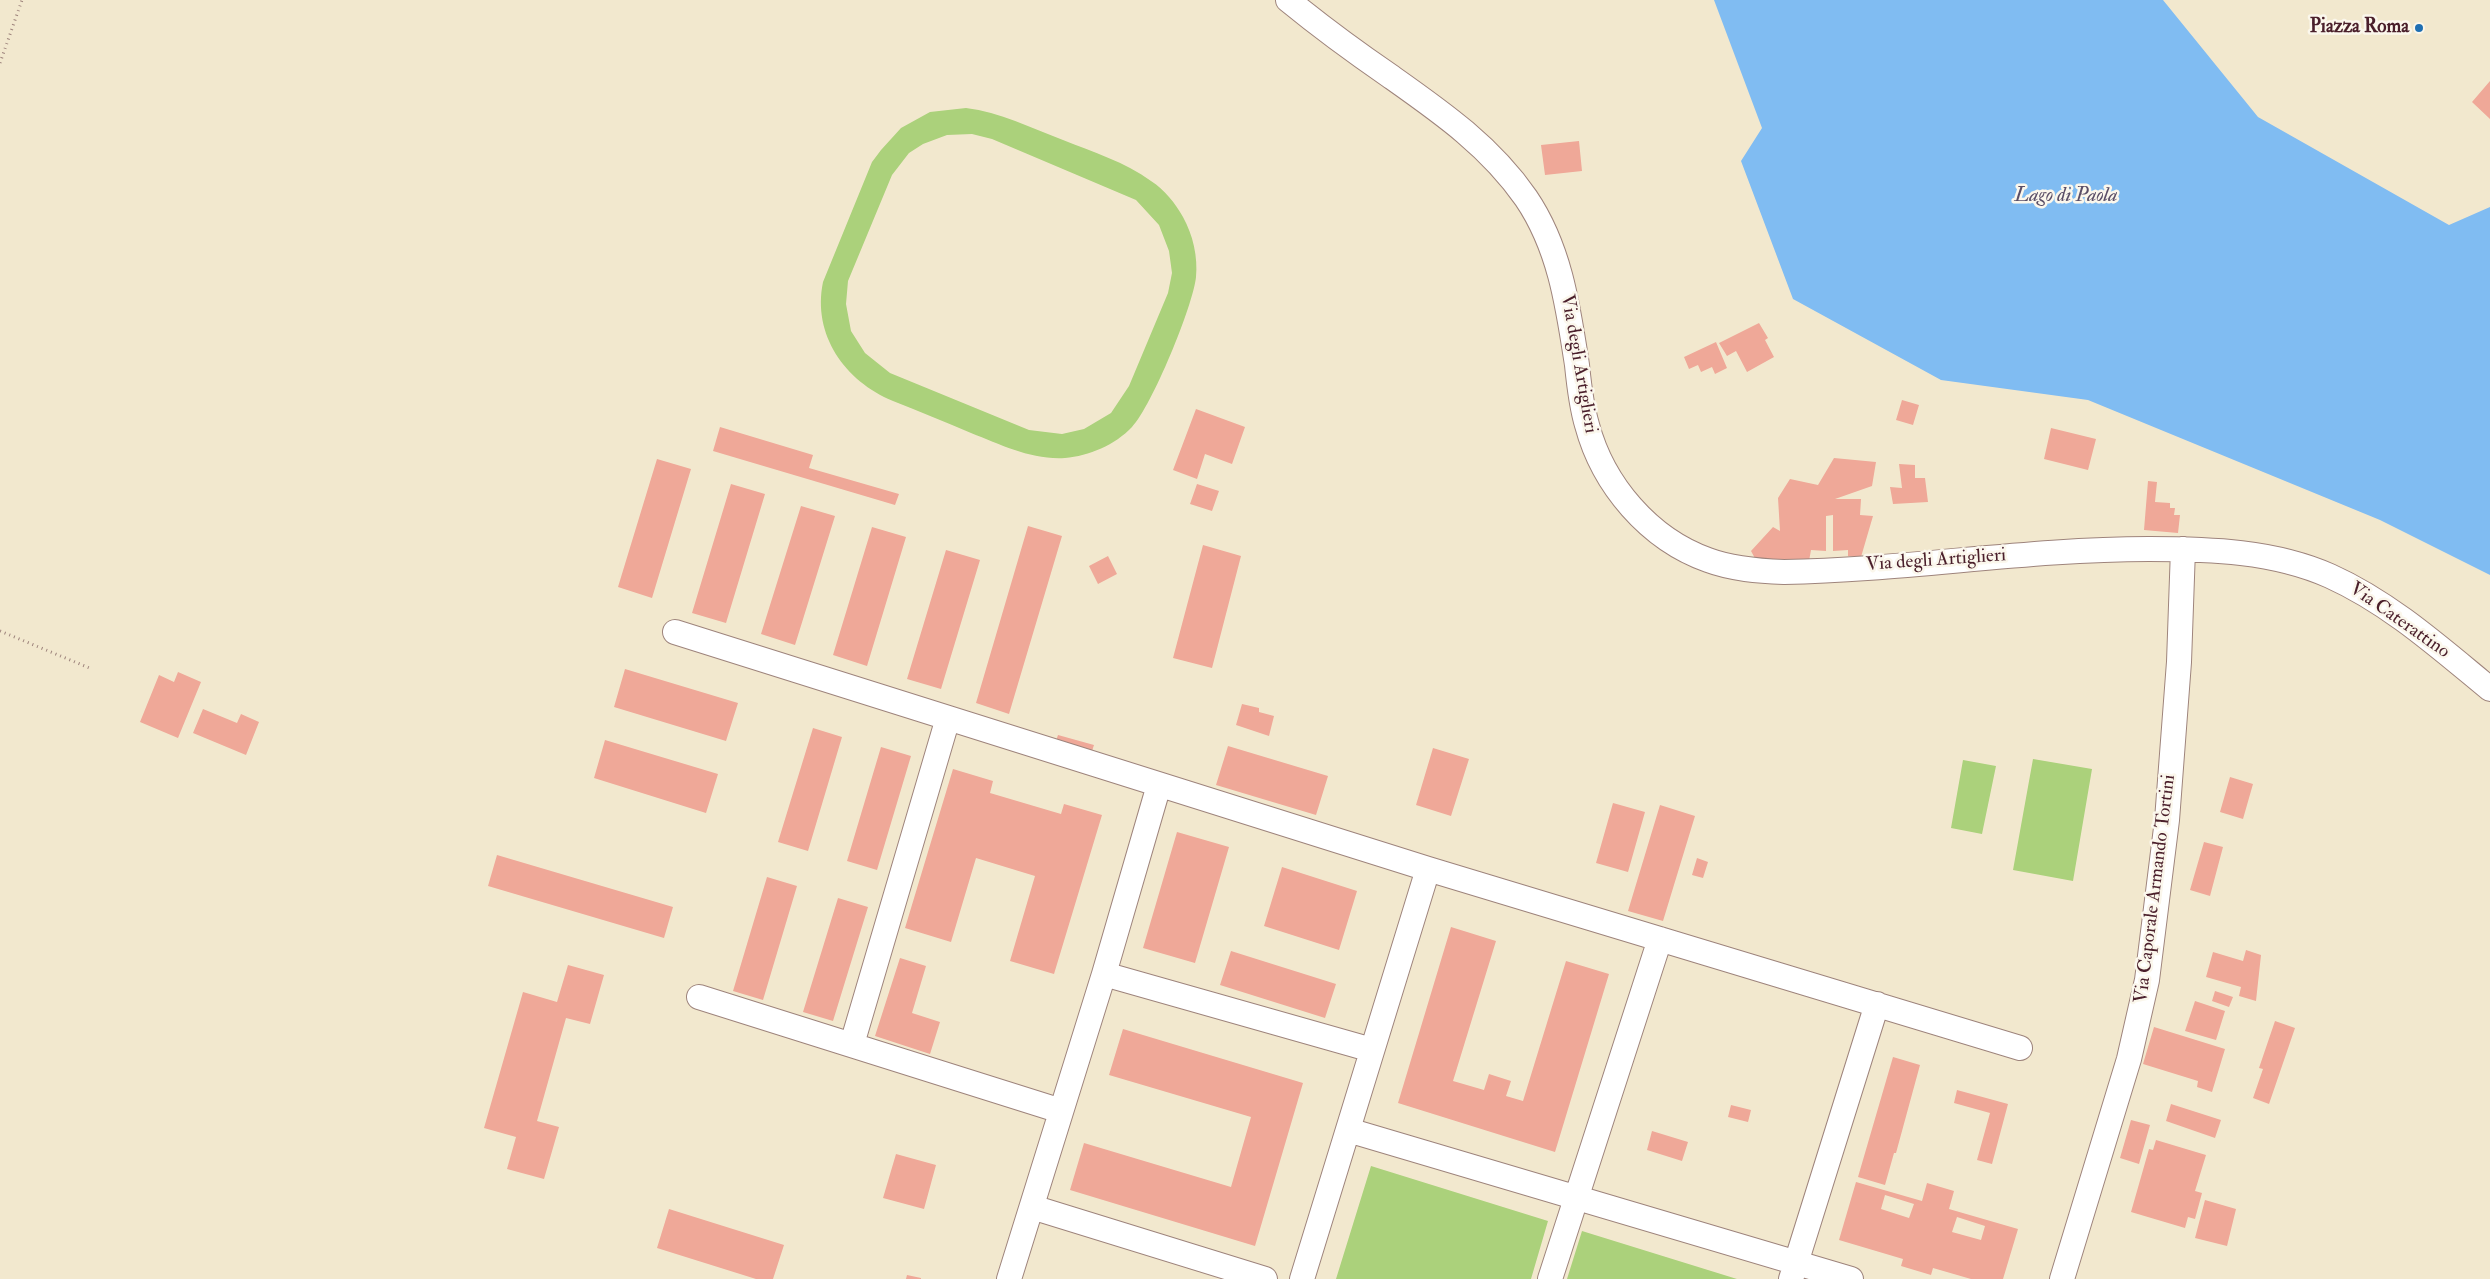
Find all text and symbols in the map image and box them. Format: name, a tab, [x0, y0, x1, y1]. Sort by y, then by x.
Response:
place label: Piazza Roma	[2310, 17, 2409, 39]
marker: Piazza Roma	[2413, 22, 2425, 34]
water label: Lago di Paola	[2014, 185, 2118, 209]
street label: Via degli Artiglieri	[1555, 293, 1601, 435]
street label: Via degli Artiglieri	[1865, 545, 2007, 577]
street label: Via Caterattino	[2344, 578, 2454, 664]
street label: Via Caporale Armando Tortini	[2131, 773, 2181, 1005]

